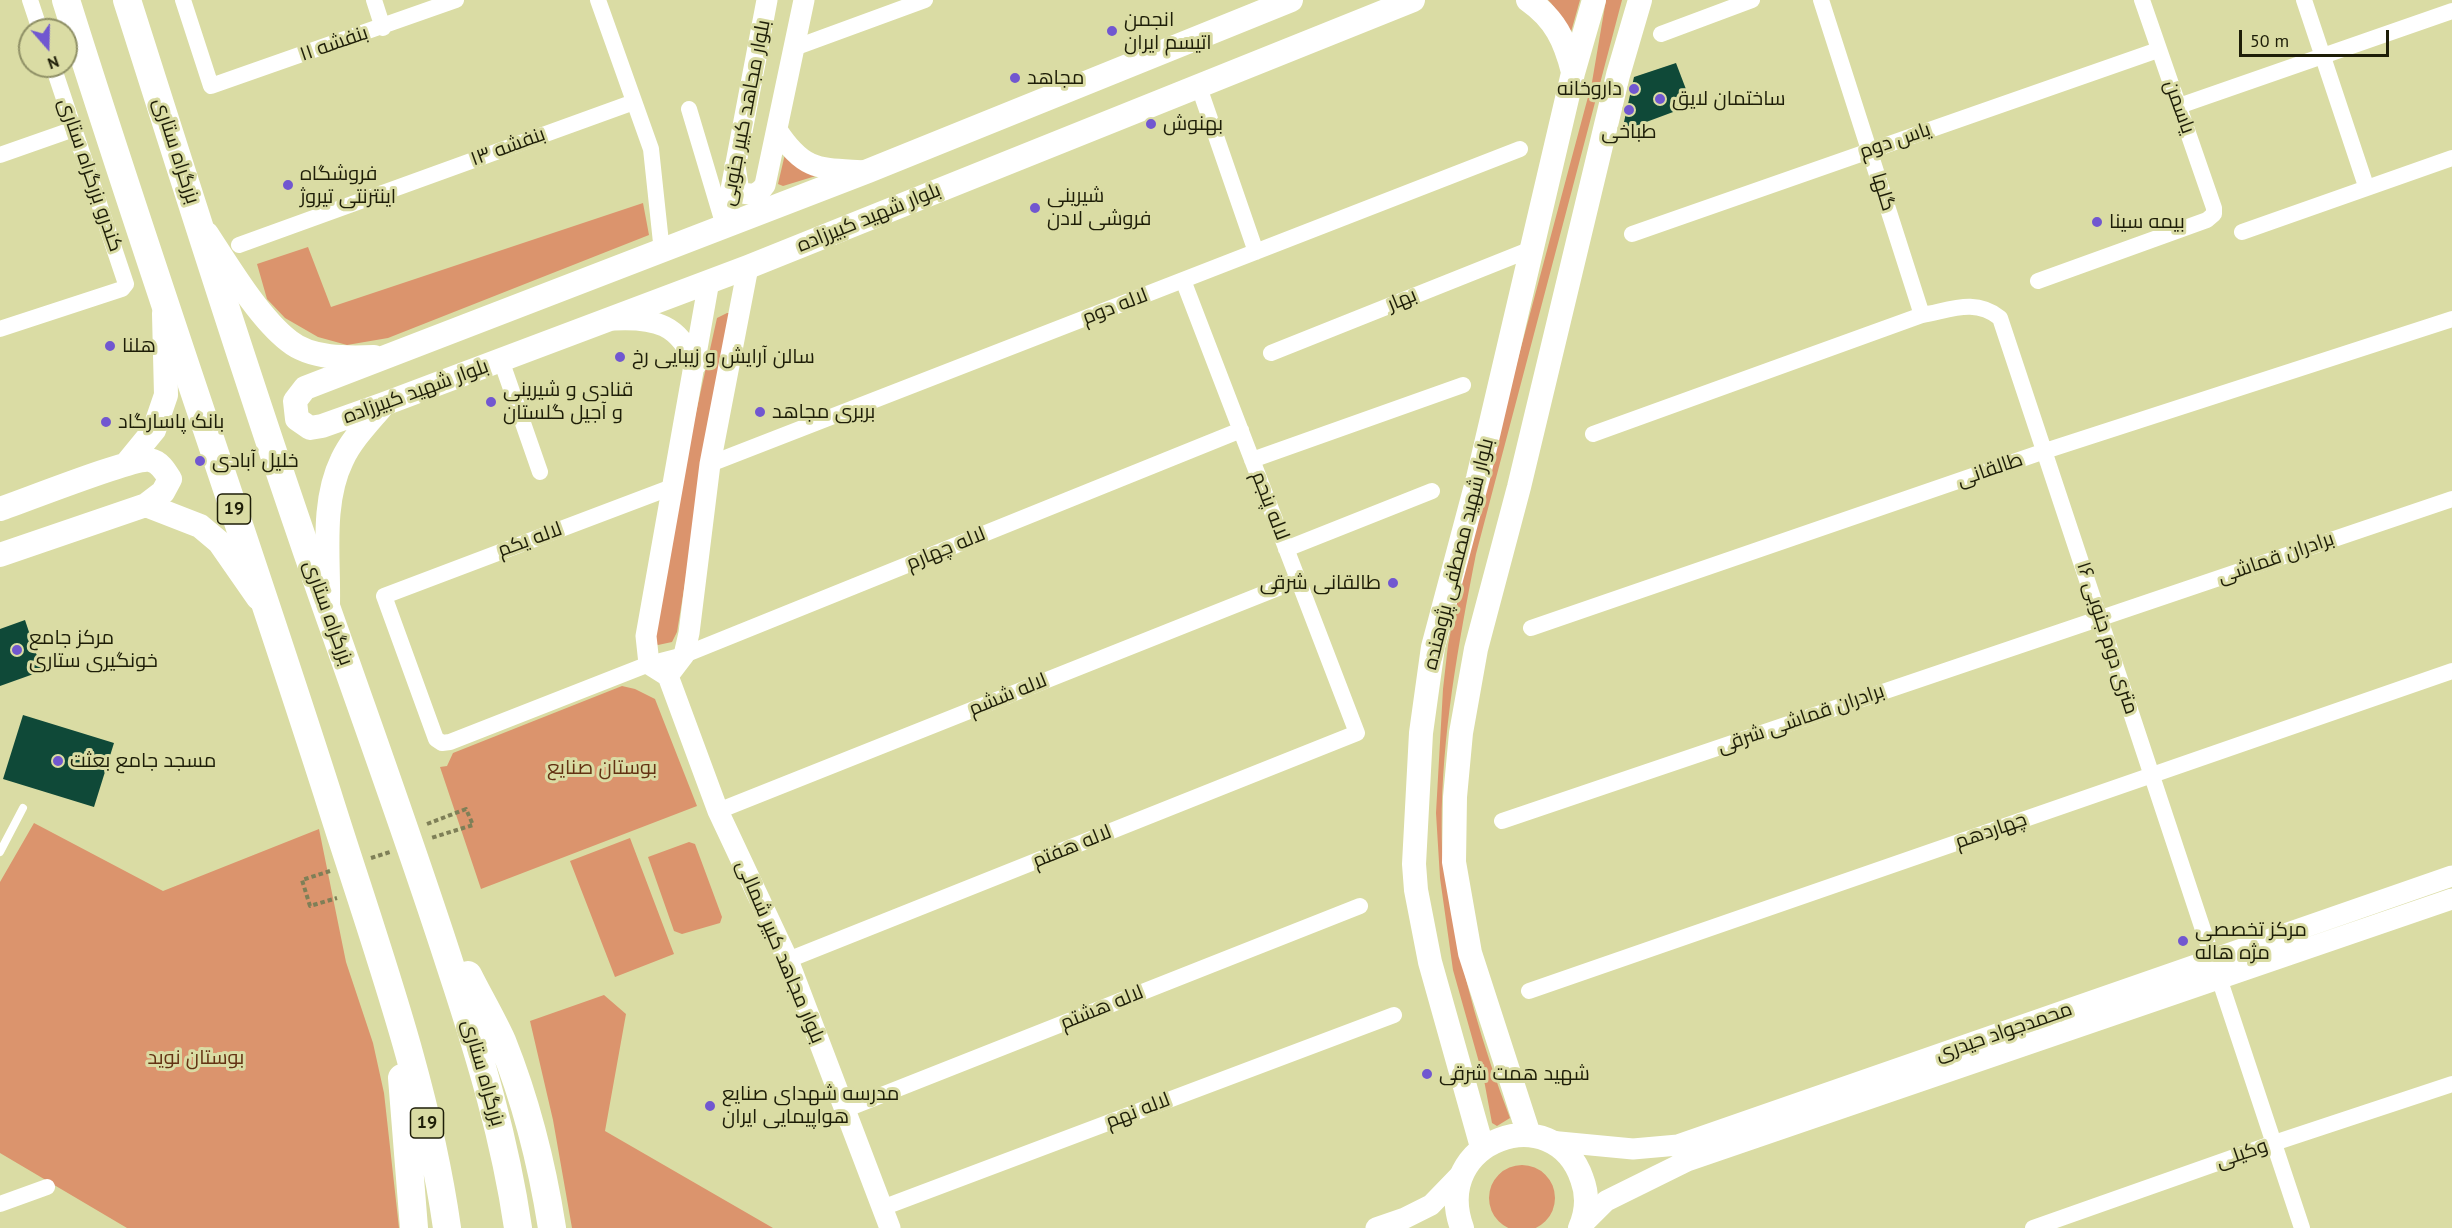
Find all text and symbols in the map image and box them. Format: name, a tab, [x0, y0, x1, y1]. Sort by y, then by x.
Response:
place label: انجمن اتیسم ایران	[1124, 8, 1212, 55]
north arrow	[18, 18, 78, 78]
street label: بلوار مجاهد کبیر جنوبی	[716, 18, 776, 208]
scale bar	[2242, 18, 2392, 56]
street label: بنفشه ۱۱	[297, 21, 371, 67]
marker: انجمن اتیسم ایران	[1105, 24, 1119, 38]
text: 50 m	[2250, 29, 2289, 52]
text: N	[45, 52, 62, 74]
place label: مجاهد	[1027, 66, 1084, 90]
marker: مجاهد	[1008, 71, 1022, 85]
place label: داروخانه	[1557, 77, 1622, 101]
street label: یاسمن	[2158, 77, 2200, 137]
marker: داروخانه	[1627, 82, 1641, 96]
place label: ساختمان لایق	[1672, 87, 1786, 111]
marker: ساختمان لایق	[1653, 92, 1667, 106]
street label: کندرو بزرگراه ستاری	[53, 95, 127, 255]
street label: بزرگراه ستاری	[148, 95, 204, 207]
marker: طباخی	[1622, 103, 1636, 117]
place label: بهنوش	[1163, 112, 1223, 136]
marker: بهنوش	[1144, 117, 1158, 131]
street label: یاس دوم	[1856, 118, 1934, 164]
place label: طباخی	[1601, 120, 1657, 144]
street label: بنفشه ۱۳	[467, 122, 549, 172]
place label: فروشگاه اینترنتی تیروژ	[300, 162, 396, 209]
street label: گلها	[1866, 170, 1900, 214]
marker: فروشگاه اینترنتی تیروژ	[281, 178, 295, 192]
street label: بلوار شهید کبیرزاده	[794, 178, 944, 258]
place label: شیرینی فروشی لادن	[1047, 184, 1151, 231]
marker: شیرینی فروشی لادن	[1028, 201, 1042, 215]
place label: بیمه سینا	[2109, 210, 2185, 234]
marker: بیمه سینا	[2090, 215, 2104, 229]
street label: بهار	[1384, 283, 1420, 317]
street label: لاله دوم	[1079, 284, 1151, 330]
place label: هلنا	[122, 334, 156, 358]
marker: هلنا	[103, 339, 117, 353]
place label: سالن آرایش و زیبایی رخ	[632, 345, 815, 369]
marker: سالن آرایش و زیبایی رخ	[613, 350, 627, 364]
street label: بلوار شهید کبیرزاده	[340, 355, 492, 429]
place label: قنادی و شیرینی و آجیل گلستان	[503, 378, 633, 425]
marker: قنادی و شیرینی و آجیل گلستان	[484, 395, 498, 409]
place label: بربری مجاهد	[772, 400, 875, 424]
marker: بربری مجاهد	[753, 405, 767, 419]
place label: بانک پاسارگاد	[118, 410, 224, 434]
marker: بانک پاسارگاد	[99, 415, 113, 429]
street label: بلوار شهید مصطفی پژوهنده	[1419, 436, 1499, 672]
street label: طالقانی	[1954, 448, 2026, 492]
place label: خلیل آبادی	[212, 449, 299, 473]
marker: خلیل آبادی	[193, 454, 207, 468]
street label: لاله پنجم	[1246, 468, 1294, 544]
road number: 19	[218, 494, 250, 524]
street label: لاله یکم	[494, 517, 566, 563]
street label: لاله چهارم	[903, 522, 989, 576]
street label: برادران قماشی	[2215, 527, 2337, 589]
street label: بزرگراه ستاری	[298, 557, 358, 669]
street label: ۱۶ متری دوم جنوبی	[2071, 559, 2143, 717]
place label: طالقانی شرقی	[1260, 571, 1381, 595]
marker: طالقانی شرقی	[1386, 576, 1400, 590]
place label: مرکز جامع خونگیری ستاری	[29, 626, 158, 673]
marker: مرکز جامع خونگیری ستاری	[10, 643, 24, 657]
street label: لاله ششم	[965, 668, 1051, 722]
street label: برادران قماشی شرقی	[1714, 679, 1888, 759]
place label: مسجد جامع بعثت	[70, 749, 216, 773]
marker: مسجد جامع بعثت	[51, 754, 65, 768]
park label: بوستان صنایع	[547, 756, 657, 780]
street label: چهاردهم	[1952, 808, 2030, 854]
street label: لاله هفتم	[1029, 820, 1115, 874]
street label: بلوار مجاهد کبیر شمالی	[731, 857, 829, 1047]
place label: مرکز تخصصی مژه هاله	[2195, 918, 2307, 965]
marker: مرکز تخصصی مژه هاله	[2176, 934, 2190, 948]
street label: لاله هشتم	[1057, 980, 1147, 1036]
street label: محمدجواد حیدری	[1932, 997, 2076, 1067]
street label: بزرگراه ستاری	[456, 1017, 510, 1129]
park label: بوستان نوید	[148, 1046, 244, 1070]
place label: شهید همت شرقی	[1439, 1062, 1590, 1086]
marker: شهید همت شرقی	[1420, 1067, 1434, 1081]
place label: مدرسه شهدای صنایع هواپیمایی ایران	[722, 1082, 899, 1129]
street label: لاله نهم	[1102, 1088, 1174, 1134]
marker: مدرسه شهدای صنایع هواپیمایی ایران	[703, 1099, 717, 1113]
road number: 19	[410, 1108, 444, 1138]
street label: وکیلی	[2213, 1134, 2271, 1174]

